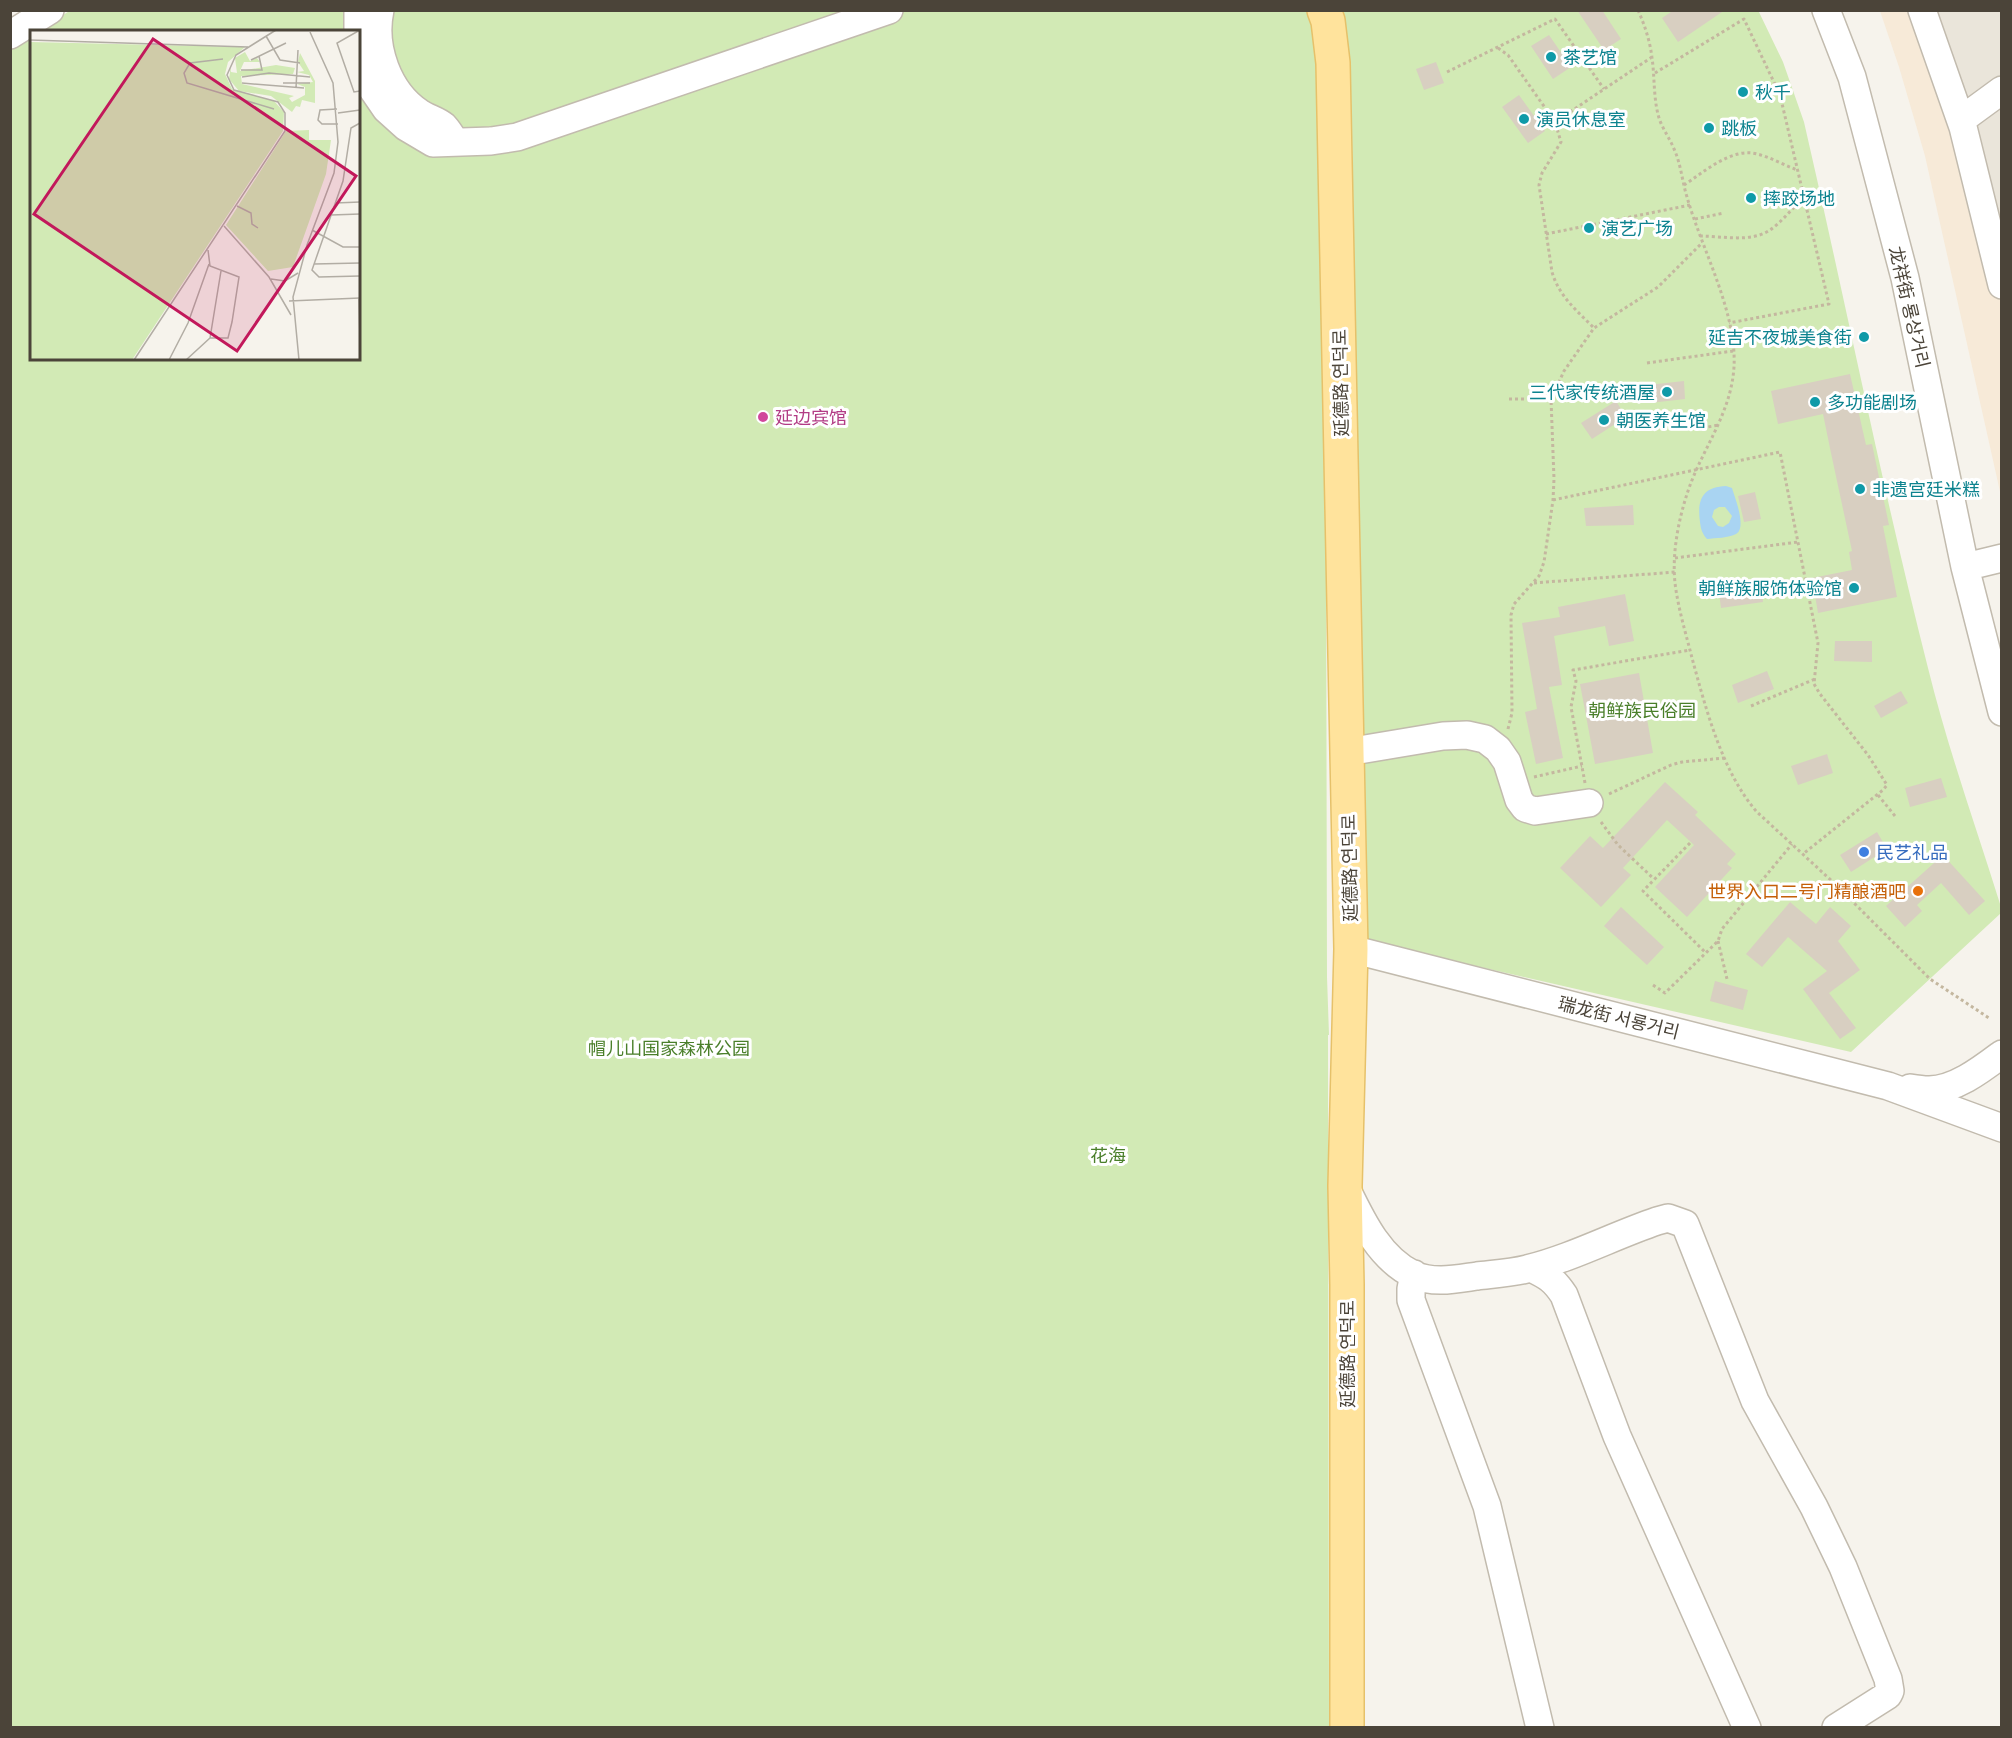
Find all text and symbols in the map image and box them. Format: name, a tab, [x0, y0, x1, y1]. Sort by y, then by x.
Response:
inset map	[30, 30, 360, 360]
place label: 茶艺馆	[1563, 47, 1617, 67]
marker: 茶艺馆	[1544, 50, 1558, 64]
place label: 秋千	[1755, 82, 1791, 102]
marker: 秋千	[1736, 85, 1750, 99]
place label: 演员休息室	[1536, 109, 1626, 129]
marker: 演员休息室	[1517, 112, 1531, 126]
place label: 跳板	[1721, 118, 1757, 138]
marker: 跳板	[1702, 121, 1716, 135]
place label: 摔跤场地	[1763, 188, 1835, 208]
marker: 摔跤场地	[1744, 191, 1758, 205]
place label: 演艺广场	[1601, 218, 1673, 238]
marker: 演艺广场	[1582, 221, 1596, 235]
street label: 龙祥街 룡상거리	[1886, 244, 1934, 370]
place label: 延吉不夜城美食街	[1708, 327, 1852, 347]
street label: 延德路 연덕로	[1329, 329, 1351, 437]
marker: 延吉不夜城美食街	[1857, 330, 1871, 344]
place label: 三代家传统酒屋	[1529, 382, 1655, 402]
marker: 三代家传统酒屋	[1660, 385, 1674, 399]
place label: 多功能剧场	[1827, 392, 1917, 412]
marker: 多功能剧场	[1808, 395, 1822, 409]
place label: 延边宾馆	[775, 407, 847, 427]
marker: 延边宾馆	[756, 410, 770, 424]
place label: 朝医养生馆	[1616, 410, 1706, 430]
marker: 朝医养生馆	[1597, 413, 1611, 427]
place label: 非遗宫廷米糕	[1872, 479, 1980, 499]
marker: 非遗宫廷米糕	[1853, 482, 1867, 496]
place label: 朝鲜族服饰体验馆	[1698, 578, 1842, 598]
marker: 朝鲜族服饰体验馆	[1847, 581, 1861, 595]
park label: 朝鲜族民俗园	[1588, 700, 1696, 720]
street label: 延德路 연덕로	[1338, 814, 1360, 922]
place label: 民艺礼品	[1876, 842, 1948, 862]
marker: 民艺礼品	[1857, 845, 1871, 859]
place label: 世界入口二号门精酿酒吧	[1708, 881, 1906, 901]
marker: 世界入口二号门精酿酒吧	[1911, 884, 1925, 898]
street label: 瑞龙街 서룡거리	[1556, 992, 1682, 1042]
park label: 帽儿山国家森林公园	[588, 1038, 750, 1058]
park label: 花海	[1090, 1145, 1126, 1165]
street label: 延德路 연덕로	[1337, 1300, 1357, 1408]

